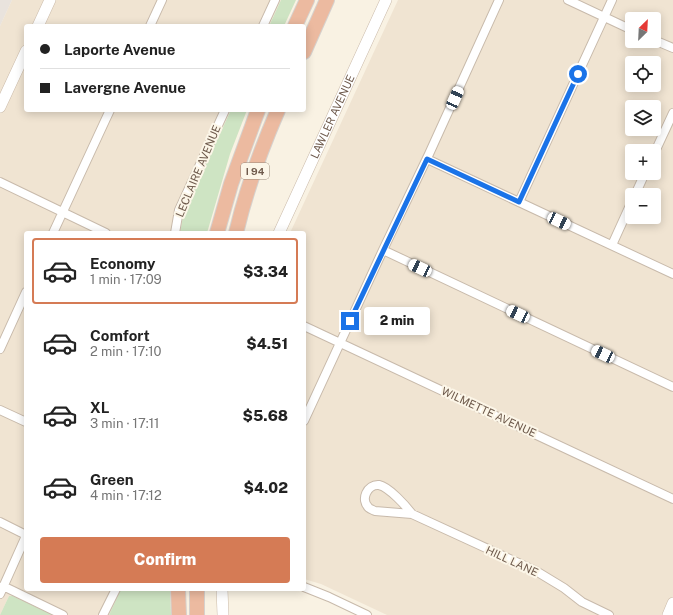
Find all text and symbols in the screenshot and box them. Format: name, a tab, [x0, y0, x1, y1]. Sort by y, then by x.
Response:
north arrow	[625, 12, 661, 48]
map controls	[625, 12, 661, 224]
text: Laporte Avenue	[64, 41, 175, 58]
button: locate	[625, 56, 661, 92]
route start	[569, 65, 587, 83]
street label: LAWLER AVENUE	[308, 73, 357, 160]
text: Lavergne Avenue	[64, 79, 186, 96]
car	[445, 85, 465, 111]
button: layers	[625, 100, 661, 136]
street label: LECLAIRE AVENUE	[173, 123, 223, 219]
button: +	[625, 144, 661, 180]
road number: I 94	[241, 163, 269, 179]
button: −	[625, 188, 661, 224]
car	[546, 210, 572, 232]
icon: car	[42, 253, 78, 289]
text: Economy	[90, 255, 155, 272]
car	[407, 257, 433, 279]
text: $3.34	[243, 263, 288, 280]
text: 1 min · 17:09	[90, 272, 162, 287]
car	[505, 303, 531, 325]
callout: 2 min	[364, 307, 430, 335]
route end	[341, 312, 359, 330]
text: 2 min	[380, 313, 414, 328]
icon: car	[42, 325, 78, 361]
text: Comfort	[90, 327, 150, 344]
text: $4.51	[246, 335, 288, 352]
car	[590, 343, 616, 365]
text: 2 min · 17:10	[90, 344, 161, 359]
street label: WILMETTE AVENUE	[440, 385, 538, 439]
icon: car	[42, 397, 78, 433]
text: XL	[90, 399, 109, 416]
text: $5.68	[243, 407, 288, 424]
text: 3 min · 17:11	[90, 416, 159, 431]
icon: car	[42, 469, 78, 505]
text: Green	[90, 471, 134, 488]
text: $4.02	[244, 479, 288, 496]
text: 4 min · 17:12	[90, 488, 162, 503]
button: Confirm	[40, 537, 290, 583]
street label: HILL LANE	[484, 544, 540, 578]

